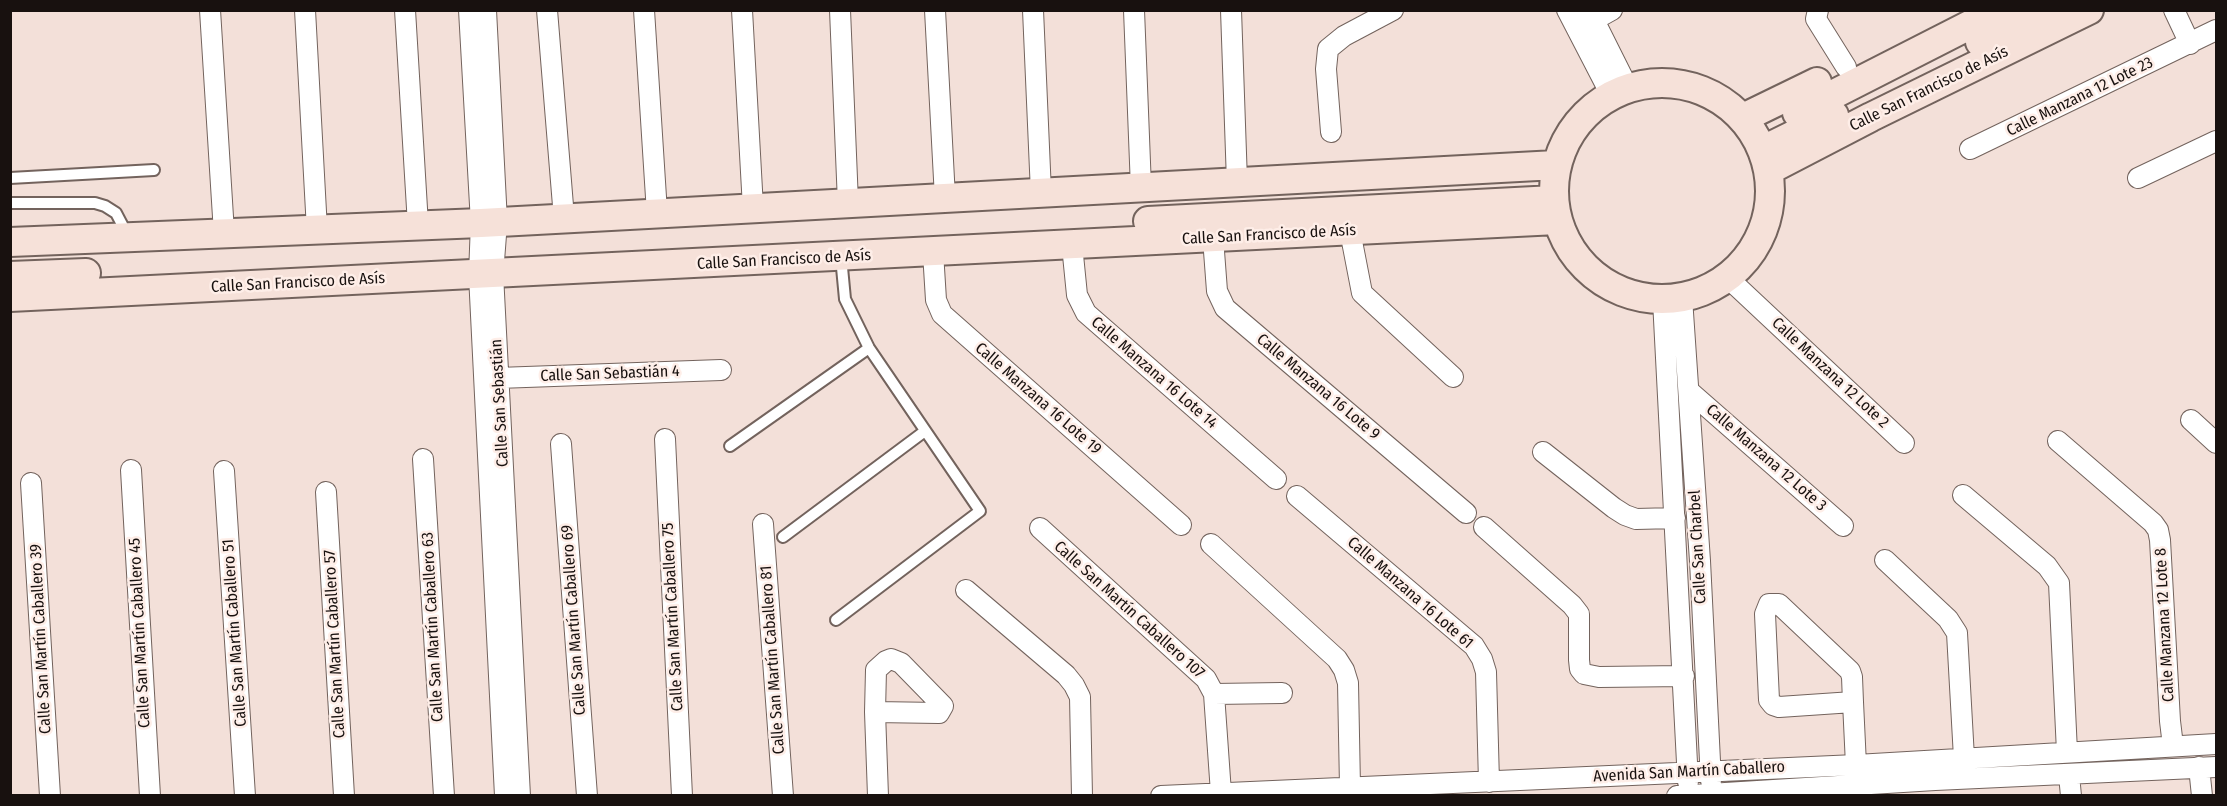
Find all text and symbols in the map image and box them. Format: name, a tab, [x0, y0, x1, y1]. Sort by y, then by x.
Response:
street label: Calle San Francisco de Asís	[1846, 42, 2012, 136]
street label: Calle Manzana 12 Lote 23	[2004, 53, 2156, 141]
street label: Calle San Francisco de Asís	[1181, 221, 1357, 249]
street label: Calle San Francisco de Asís	[696, 246, 872, 274]
street label: Calle San Francisco de Asís	[210, 269, 386, 297]
street label: Calle Manzana 16 Lote 14	[1087, 313, 1221, 433]
street label: Calle Manzana 12 Lote 2	[1767, 314, 1893, 432]
street label: Calle Manzana 16 Lote 9	[1253, 330, 1383, 444]
street label: Calle San Sebastián	[487, 339, 513, 467]
street label: Calle Manzana 16 Lote 19	[971, 339, 1105, 459]
street label: Calle San Sebastián 4	[540, 362, 680, 386]
street label: Calle Manzana 12 Lote 3	[1702, 400, 1830, 516]
street label: Calle San Charbel	[1685, 490, 1711, 604]
street label: Calle San Martín Caballero 75	[658, 522, 688, 712]
street label: Calle San Martín Caballero 69	[558, 524, 590, 716]
street label: Calle San Martín Caballero 63	[418, 531, 448, 723]
street label: Calle Manzana 16 Lote 61	[1343, 533, 1477, 653]
street label: Calle San Martín Caballero 45	[125, 537, 155, 729]
street label: Calle San Martín Caballero 107	[1050, 537, 1208, 683]
street label: Calle San Martín Caballero 51	[219, 538, 251, 728]
street label: Calle San Martín Caballero 39	[26, 544, 56, 734]
street label: Calle Manzana 12 Lote 8	[2151, 548, 2179, 702]
street label: Calle San Martín Caballero 57	[320, 549, 350, 739]
street label: Calle San Martín Caballero 81	[757, 565, 789, 755]
street label: Avenida San Martín Caballero	[1593, 757, 1785, 787]

